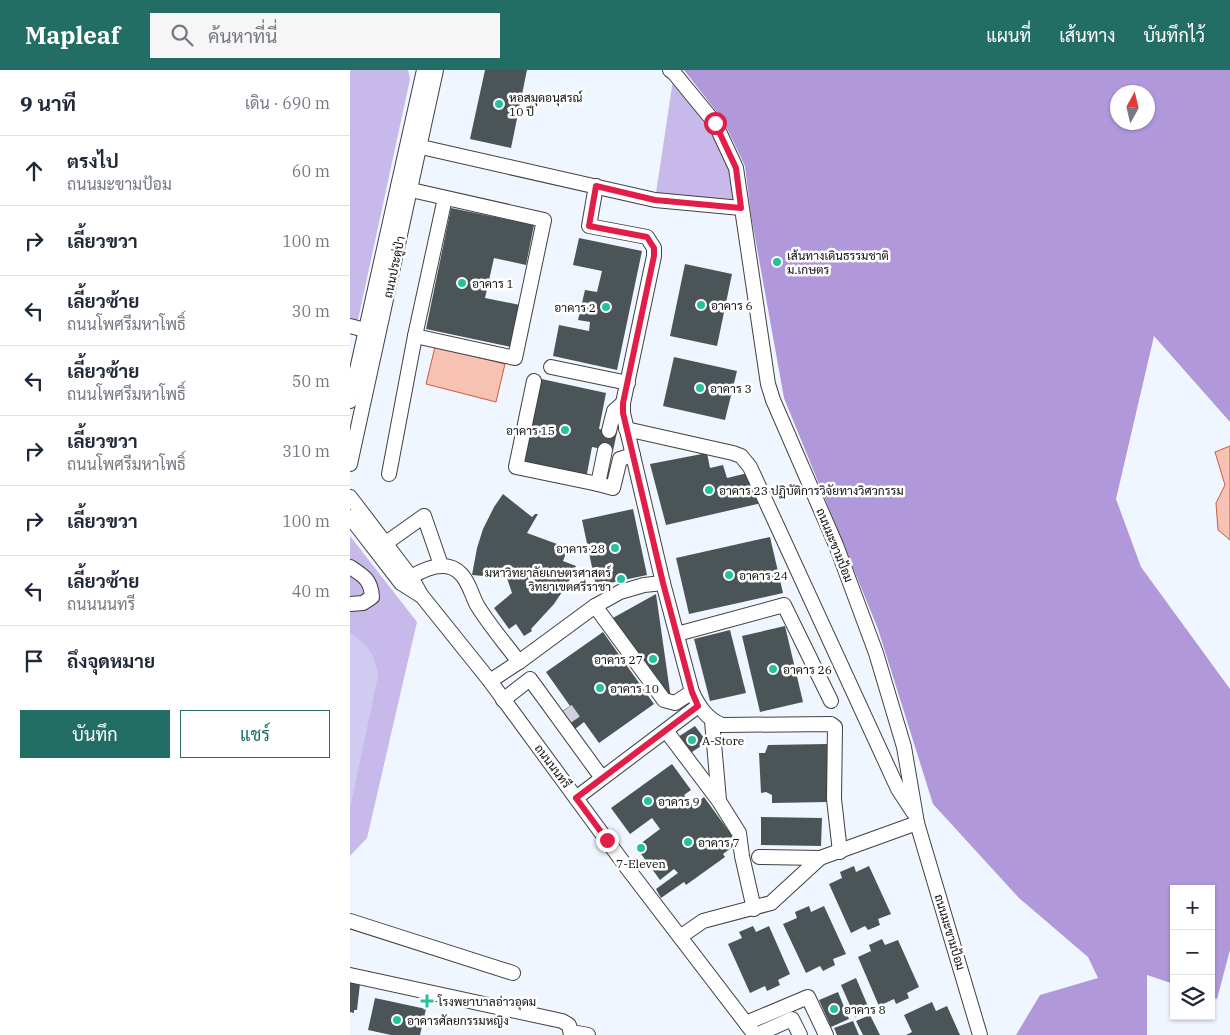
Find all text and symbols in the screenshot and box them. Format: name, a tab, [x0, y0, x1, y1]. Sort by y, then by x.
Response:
search box	[150, 13, 500, 58]
text: Mapleaf	[25, 19, 120, 51]
icon: search	[168, 21, 196, 49]
text: ค้นหาที่นี่	[208, 24, 277, 48]
text: แผนที่	[986, 24, 1031, 47]
text: เส้นทาง	[1059, 24, 1115, 47]
text: บันทึกไว้	[1143, 24, 1205, 47]
north arrow	[1110, 85, 1155, 130]
text: 9 นาที	[20, 89, 76, 117]
place label: หอสมุดอนุสรณ์ 10 ปี	[509, 90, 583, 119]
text: เดิน · 690 m	[245, 93, 330, 113]
marker: หอสมุดอนุสรณ์ 10 ปี	[493, 98, 505, 110]
route start	[704, 112, 727, 135]
text: ตรงไป	[67, 149, 119, 173]
icon: ahead	[20, 157, 48, 185]
text: 60 m	[292, 161, 330, 181]
text: ถนนมะขามป้อม	[67, 174, 172, 194]
icon: right	[20, 227, 48, 255]
text: เลี้ยวขวา	[67, 229, 138, 253]
text: 100 m	[282, 231, 330, 251]
street label: ถนนประดู่ป่า	[380, 235, 409, 300]
place label: เส้นทางเดินธรรมชาติ ม.เกษตร	[787, 248, 889, 277]
marker: เส้นทางเดินธรรมชาติ ม.เกษตร	[771, 256, 783, 268]
place label: อาคาร 1	[472, 276, 514, 291]
marker: อาคาร 1	[456, 277, 468, 289]
text: เลี้ยวซ้าย	[67, 289, 139, 313]
icon: left	[20, 297, 48, 325]
place label: อาคาร 6	[711, 298, 753, 313]
marker: อาคาร 6	[695, 299, 707, 311]
place label: อาคาร 2	[554, 300, 596, 315]
text: 30 m	[292, 301, 330, 321]
marker: อาคาร 2	[600, 301, 612, 313]
text: ถนนโพศรีมหาโพธิ์	[67, 314, 186, 334]
text: เลี้ยวซ้าย	[67, 359, 139, 383]
icon: left	[20, 367, 48, 395]
text: 50 m	[292, 371, 330, 391]
place label: อาคาร 3	[710, 381, 752, 396]
marker: อาคาร 3	[694, 382, 706, 394]
text: ถนนโพศรีมหาโพธิ์	[67, 384, 186, 404]
place label: อาคาร 15	[506, 423, 555, 438]
marker: อาคาร 15	[559, 424, 571, 436]
text: เลี้ยวขวา	[67, 429, 138, 453]
icon: right	[20, 437, 48, 465]
text: 310 m	[282, 441, 330, 461]
text: ถนนโพศรีมหาโพธิ์	[67, 454, 186, 474]
place label: อาคาร 23 ปฏิบัติการวิจัยทางวิศวกรรม	[719, 483, 904, 499]
marker: อาคาร 23 ปฏิบัติการวิจัยทางวิศวกรรม	[703, 484, 715, 496]
street label: ถนนมะขามป้อม	[813, 506, 857, 584]
icon: right	[20, 507, 48, 535]
text: เลี้ยวขวา	[67, 509, 138, 533]
text: 100 m	[282, 511, 330, 531]
place label: อาคาร 28	[556, 541, 605, 556]
marker: อาคาร 28	[609, 542, 621, 554]
place label: มหาวิทยาลัยเกษตรศาสตร์ วิทยาเขตศรีราชา	[485, 565, 611, 594]
place label: อาคาร 24	[739, 568, 788, 583]
text: เลี้ยวซ้าย	[67, 569, 139, 593]
marker: อาคาร 24	[723, 569, 735, 581]
marker: มหาวิทยาลัยเกษตรศาสตร์ วิทยาเขตศรีราชา	[615, 573, 627, 585]
icon: left	[20, 577, 48, 605]
text: 40 m	[292, 581, 330, 601]
text: ถนนนนทรี	[67, 594, 135, 614]
icon: arrive	[20, 647, 48, 675]
text: ถึงจุดหมาย	[67, 649, 155, 673]
place label: อาคาร 27	[594, 652, 643, 667]
marker: อาคาร 27	[647, 653, 659, 665]
place label: อาคาร 26	[783, 662, 832, 677]
marker: อาคาร 26	[767, 663, 779, 675]
place label: อาคาร 10	[610, 681, 659, 696]
marker: อาคาร 10	[594, 682, 606, 694]
button: บันทึก	[20, 710, 170, 758]
button: แชร์	[180, 710, 330, 758]
place label: A-Store	[702, 733, 744, 748]
marker: A-Store	[686, 734, 698, 746]
street label: ถนนนนทรี	[532, 741, 575, 791]
place label: อาคาร 9	[658, 794, 700, 809]
marker: อาคาร 9	[642, 795, 654, 807]
route end	[596, 829, 619, 852]
place label: อาคาร 7	[698, 835, 740, 850]
marker: อาคาร 7	[682, 836, 694, 848]
marker: 7-Eleven	[635, 842, 647, 854]
place label: 7-Eleven	[616, 856, 666, 871]
map controls	[1170, 885, 1215, 1020]
button: +	[1170, 885, 1215, 930]
street label: ถนนมะขามป้อม	[931, 892, 969, 972]
button: −	[1170, 930, 1215, 975]
button: layers	[1170, 975, 1215, 1020]
marker: โรงพยาบาลอ่าวอุดม	[420, 994, 434, 1008]
place label: โรงพยาบาลอ่าวอุดม	[437, 994, 536, 1011]
place label: อาคาร 8	[844, 1002, 886, 1017]
marker: อาคาร 8	[828, 1003, 840, 1015]
place label: อาคารศัลยกรรมหญิง	[407, 1013, 509, 1028]
marker: อาคารศัลยกรรมหญิง	[391, 1014, 403, 1026]

